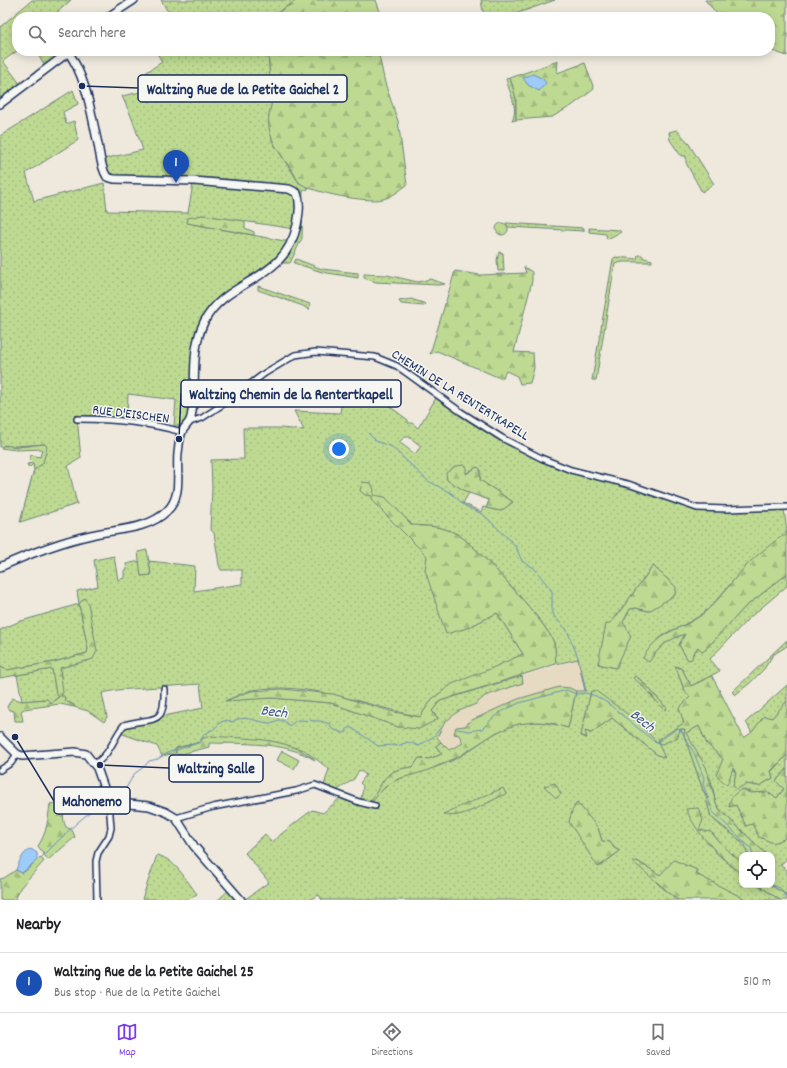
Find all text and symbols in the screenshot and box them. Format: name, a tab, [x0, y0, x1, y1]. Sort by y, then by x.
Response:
search box	[12, 12, 775, 56]
icon: search	[26, 23, 48, 45]
text: Search here	[58, 23, 126, 45]
callout: Waltzing Rue de la Petite Gaichel 2	[138, 75, 347, 102]
text: Waltzing Rue de la Petite Gaichel 2	[147, 80, 339, 102]
pin: 1	[163, 150, 189, 183]
street label: CHEMIN DE LA RENTERTKAPELL	[387, 345, 533, 447]
callout: Waltzing Chemin de la Rentertkapell	[181, 380, 401, 407]
text: Waltzing Chemin de la Rentertkapell	[189, 385, 393, 407]
street label: RUE D'EISCHEN	[91, 400, 170, 430]
your location	[329, 439, 349, 459]
water label: Bech	[259, 700, 289, 726]
water label: Bech	[625, 705, 660, 739]
callout: Waltzing Salle	[169, 755, 263, 782]
text: Waltzing Salle	[177, 759, 255, 781]
callout: Mahonemo	[54, 787, 130, 814]
text: Mahonemo	[62, 792, 122, 814]
map controls	[739, 852, 775, 888]
button: locate	[739, 852, 775, 888]
text: Nearby	[16, 914, 60, 938]
text: Waltzing Rue de la Petite Gaichel 25	[54, 962, 254, 984]
text: 1	[28, 973, 30, 992]
text: 510 m	[743, 973, 771, 992]
text: Bus stop · Rue de la Petite Gaichel	[54, 984, 220, 1003]
tab: Map	[116, 1021, 138, 1061]
tab: Directions	[371, 1021, 413, 1061]
tab: Saved	[646, 1021, 671, 1061]

